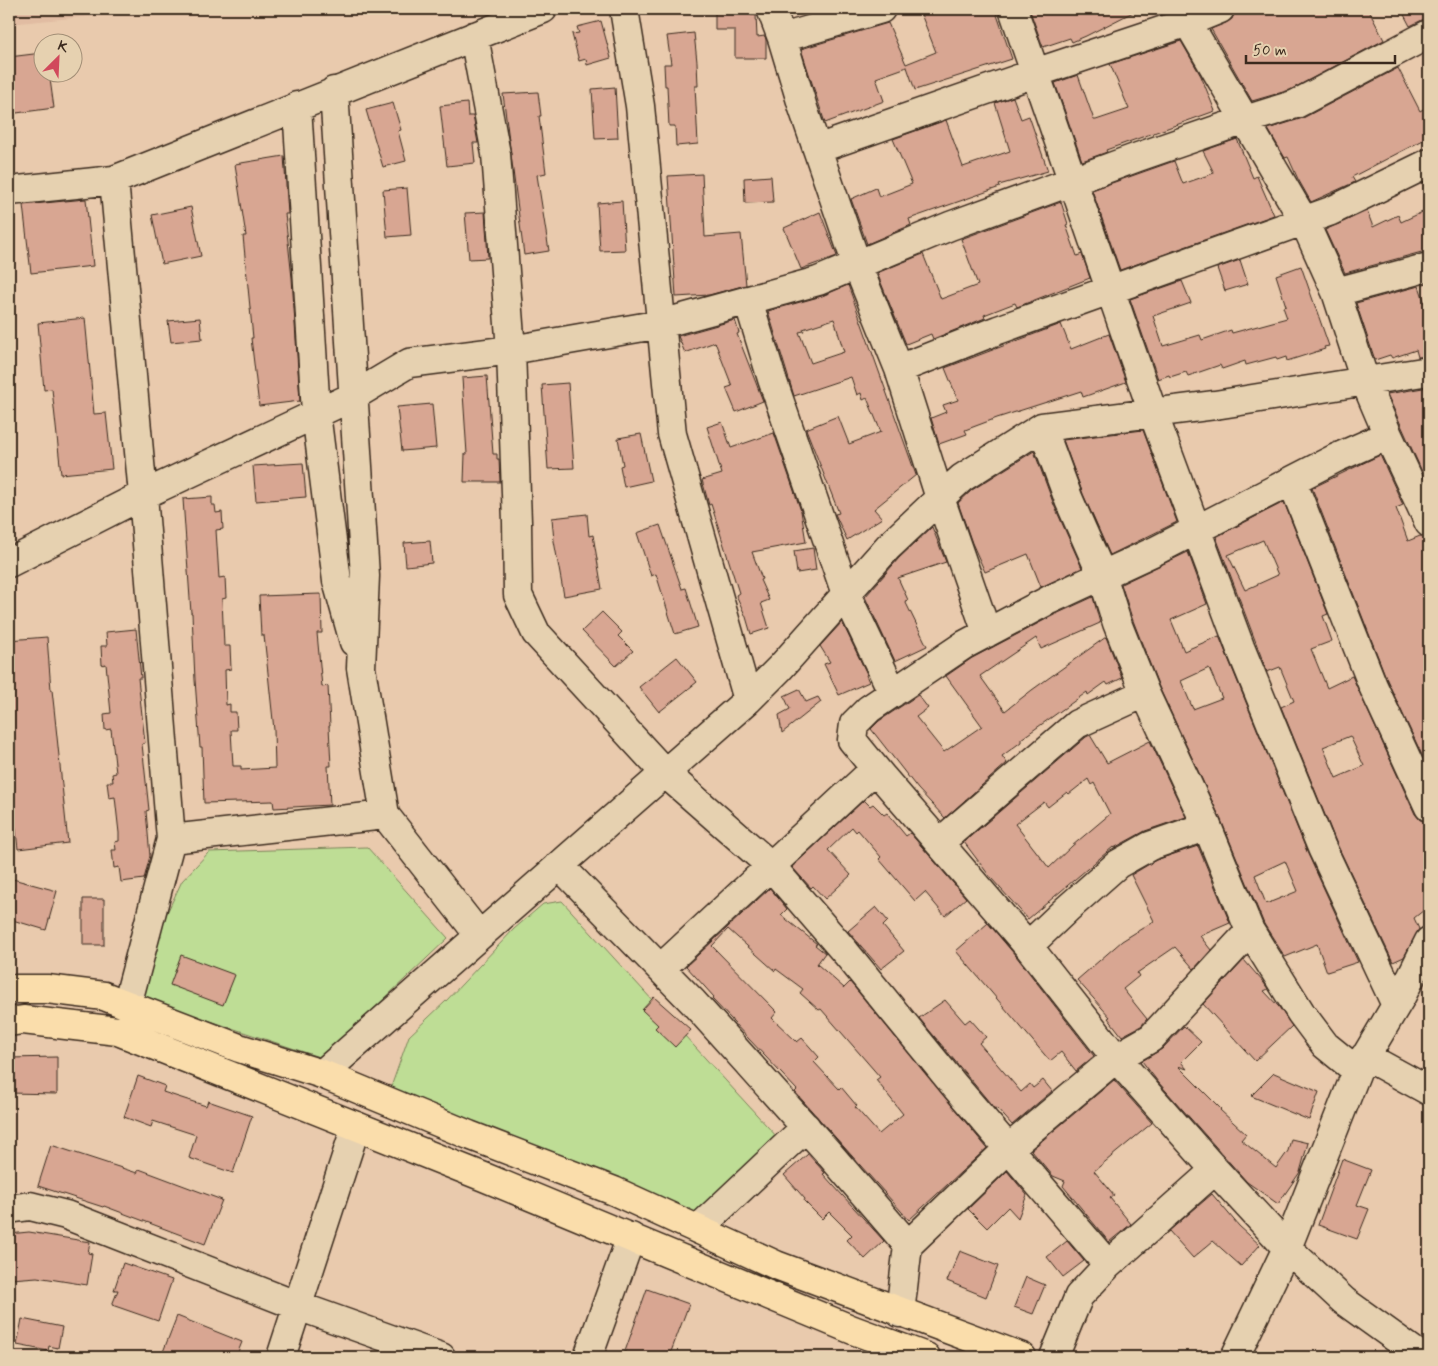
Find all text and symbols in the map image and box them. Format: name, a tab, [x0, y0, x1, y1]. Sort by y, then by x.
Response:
north arrow	[32, 32, 82, 82]
scale bar	[1246, 32, 1394, 64]
text: K	[55, 37, 72, 58]
text: 50 m	[1253, 41, 1287, 61]

